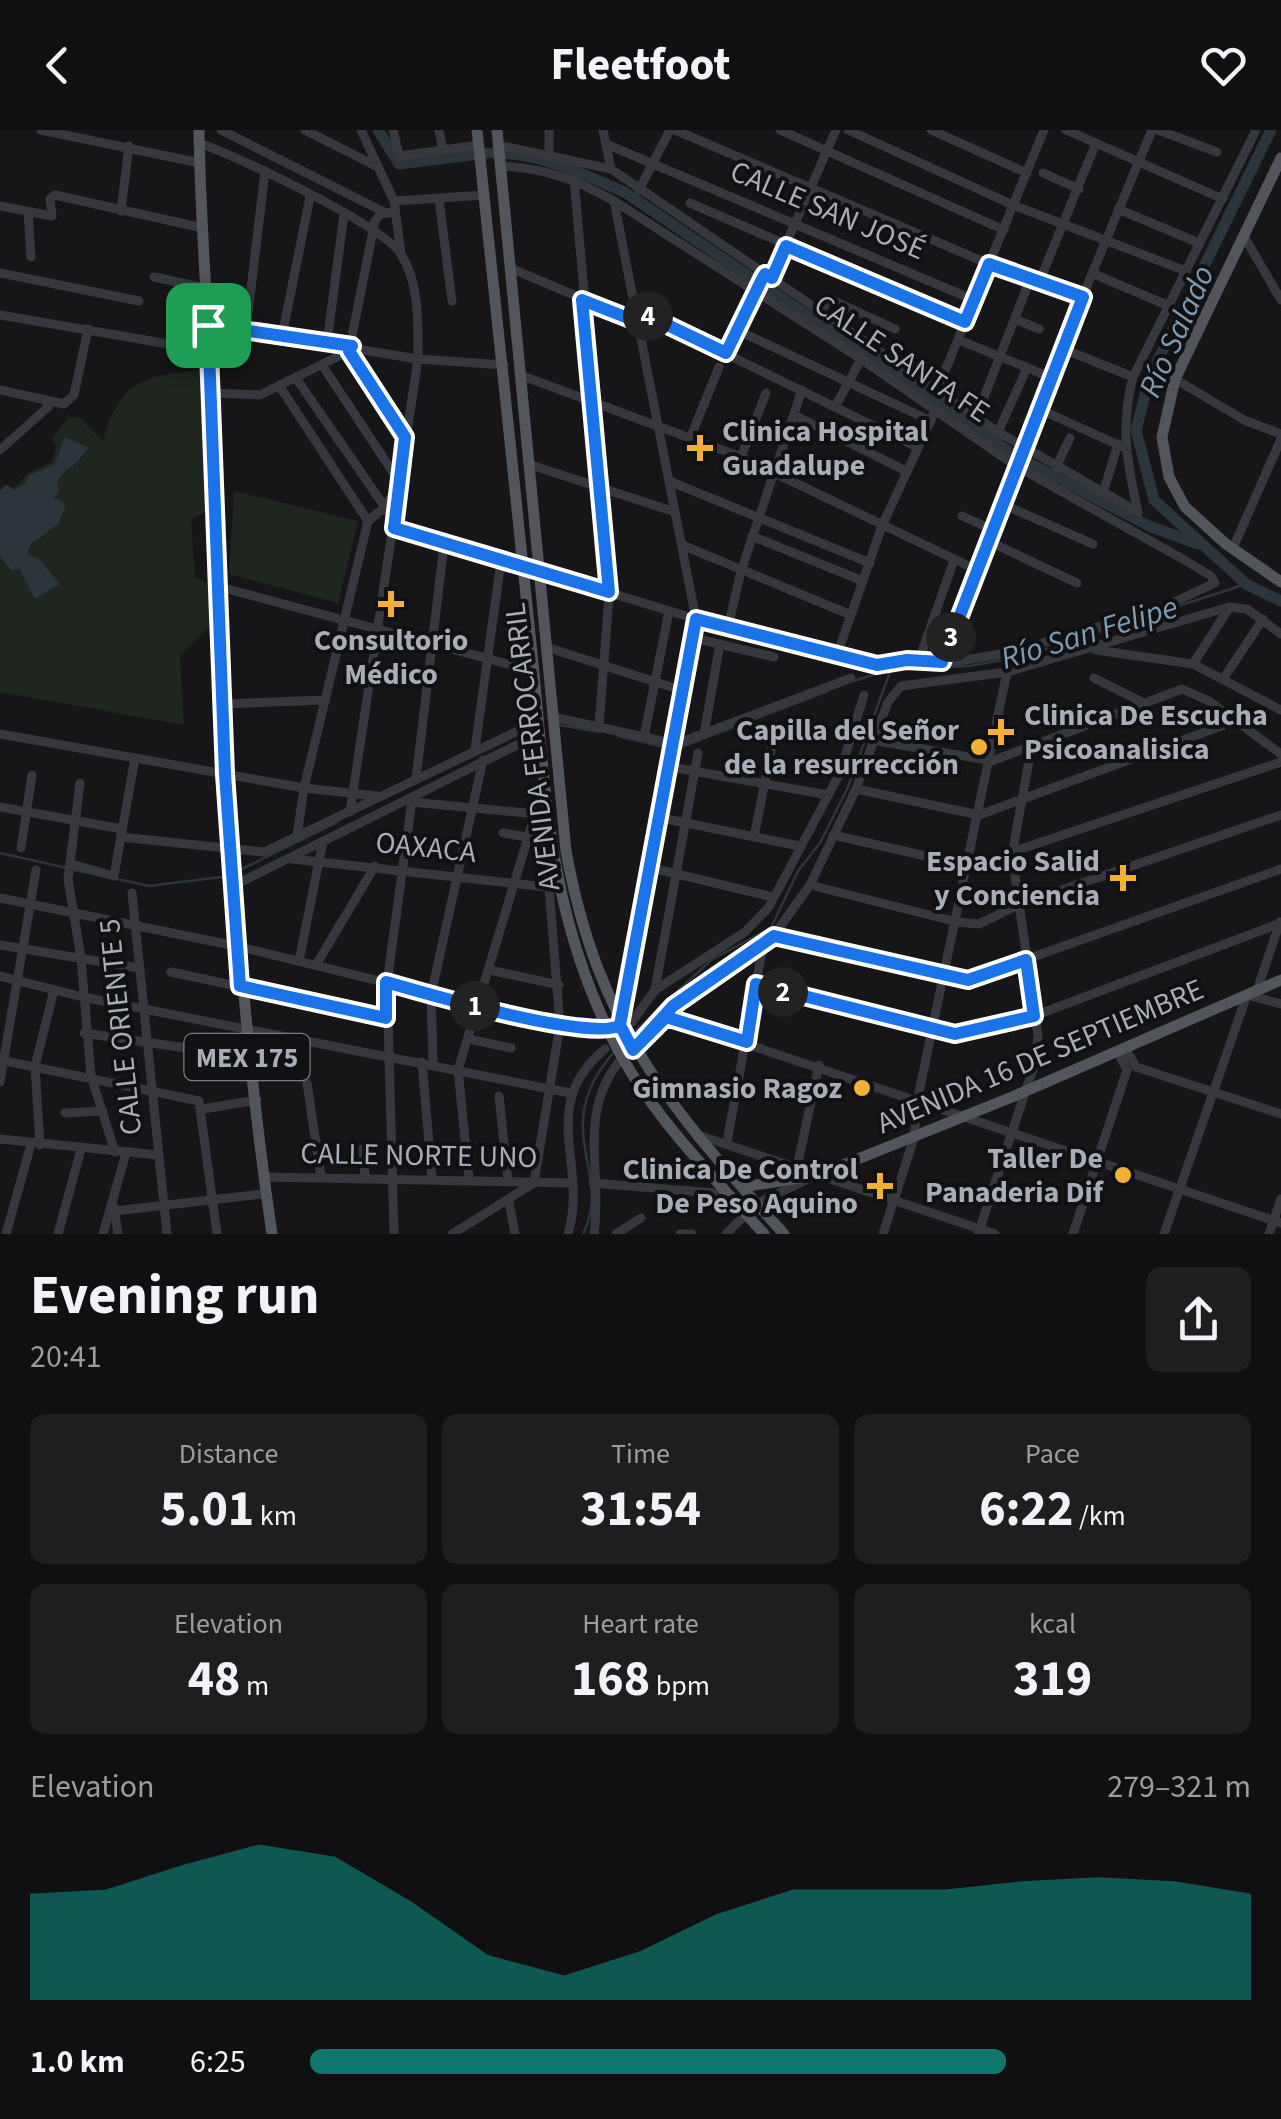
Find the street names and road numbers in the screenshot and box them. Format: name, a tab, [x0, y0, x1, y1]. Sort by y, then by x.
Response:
street label: CALLE SAN JOSÉ	[724, 150, 932, 271]
street label: CALLE SANTA FE	[805, 284, 998, 433]
street label: AVENIDA FERROCARRIL	[494, 601, 571, 893]
street label: OAXACA	[374, 821, 479, 874]
street label: CALLE ORIENTE 5	[88, 917, 153, 1137]
street label: AVENIDA 16 DE SEPTIEMBRE	[870, 968, 1210, 1145]
road number: MEX 175	[184, 1034, 310, 1080]
street label: CALLE NORTE UNO	[300, 1132, 538, 1179]

